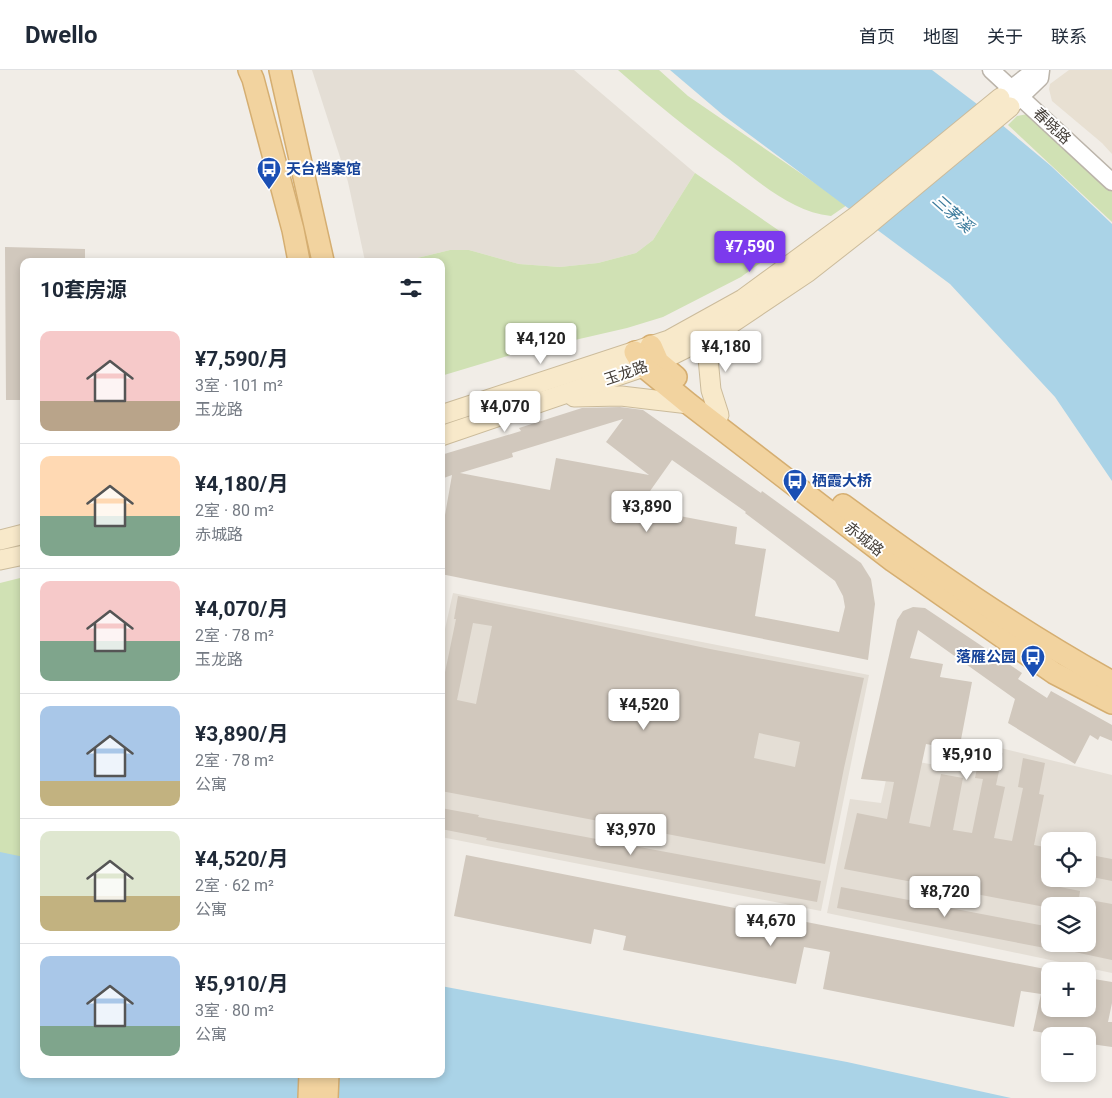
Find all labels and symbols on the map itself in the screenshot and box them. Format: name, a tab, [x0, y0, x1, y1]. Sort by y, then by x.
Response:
street label: 春晓路	[1029, 104, 1075, 148]
bus stop icon: 天台档案馆	[256, 156, 282, 190]
place label: 天台档案馆	[286, 160, 361, 178]
water label: 三茅溪	[928, 190, 978, 238]
pin: ¥7,590	[709, 230, 791, 273]
pin: ¥4,120	[500, 322, 582, 365]
pin: ¥4,180	[685, 330, 767, 373]
street label: 玉龙路	[602, 357, 650, 389]
pin: ¥4,070	[464, 390, 546, 433]
bus stop icon: 栖霞大桥	[782, 468, 808, 502]
place label: 栖霞大桥	[812, 472, 872, 490]
pin: ¥3,890	[606, 490, 688, 533]
street label: 赤城路	[841, 518, 887, 560]
bus stop icon: 落雁公园	[1020, 644, 1046, 678]
place label: 落雁公园	[956, 648, 1016, 666]
pin: ¥4,520	[603, 688, 685, 731]
pin: ¥5,910	[926, 738, 1008, 781]
pin: ¥3,970	[590, 814, 672, 856]
pin: ¥8,720	[904, 876, 986, 918]
pin: ¥4,670	[730, 904, 812, 947]

